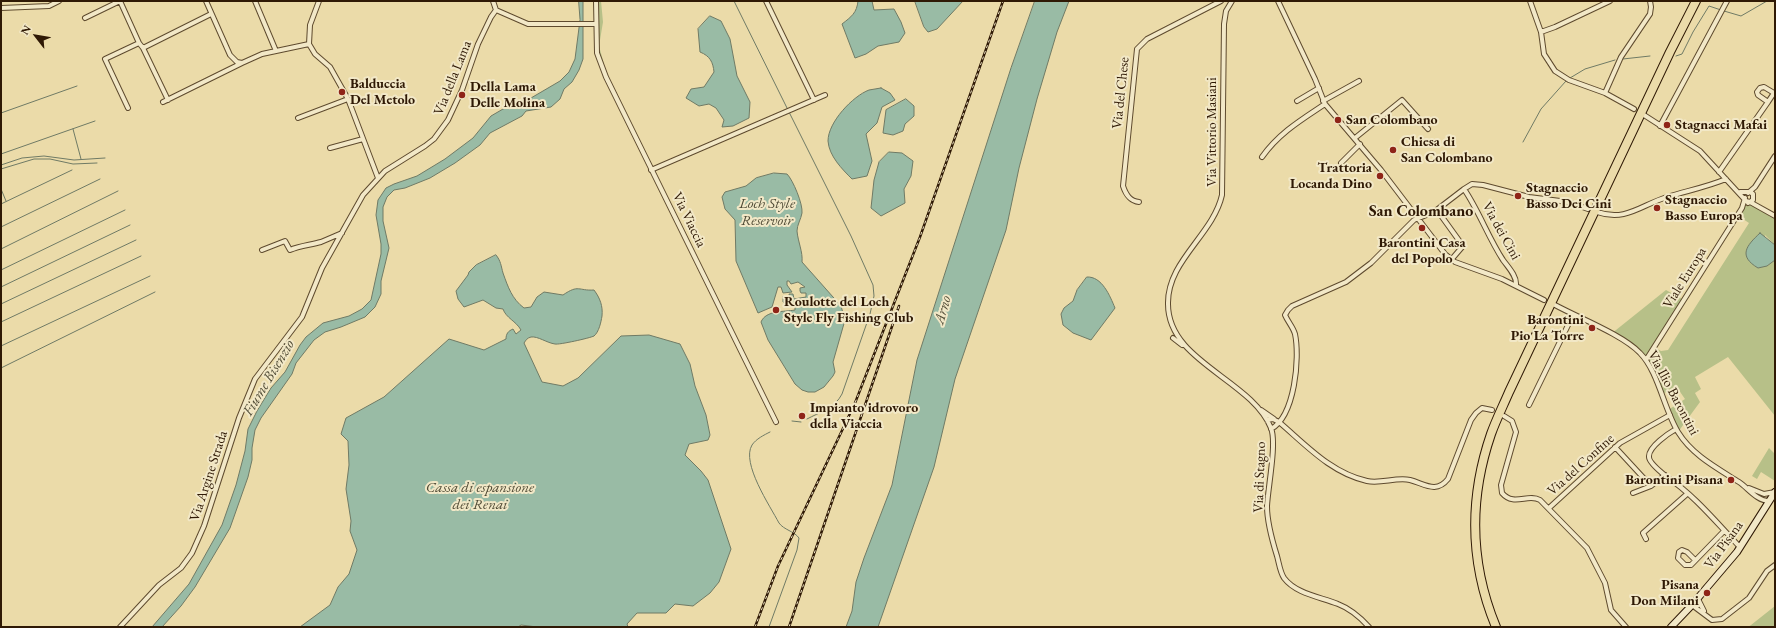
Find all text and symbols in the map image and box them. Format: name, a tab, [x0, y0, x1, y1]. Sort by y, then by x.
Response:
north arrow	[16, 16, 56, 56]
text: N	[17, 22, 34, 37]
street label: Via della Lama	[430, 38, 476, 118]
street label: Via del Chese	[1109, 56, 1133, 130]
place label: Balduccia Del Metolo	[350, 76, 415, 108]
street label: Via Vittorio Masiani	[1204, 77, 1220, 187]
place label: Della Lama Delle Molina	[470, 79, 545, 112]
marker: Balduccia Del Metolo	[337, 87, 347, 97]
marker: Della Lama Delle Molina	[457, 90, 467, 100]
place label: San Colombano	[1346, 112, 1438, 128]
marker: San Colombano	[1333, 115, 1343, 125]
place label: Stagnacci Mafai	[1675, 117, 1767, 133]
marker: Stagnacci Mafai	[1662, 120, 1672, 130]
place label: Chiesa di San Colombano	[1401, 134, 1493, 166]
marker: Chiesa di San Colombano	[1388, 145, 1398, 155]
place label: Trattoria Locanda Dino	[1290, 160, 1372, 192]
marker: Trattoria Locanda Dino	[1375, 171, 1385, 181]
place label: Stagnaccio Basso Dei Cini	[1526, 180, 1611, 212]
street label: Via Viaccia	[668, 190, 710, 250]
marker: Stagnaccio Basso Dei Cini	[1513, 191, 1523, 201]
place label: Stagnaccio Basso Europa	[1665, 192, 1743, 224]
water label: Loch Style Reservoir	[739, 195, 795, 230]
street label: Via dei Cini	[1478, 199, 1524, 263]
district label: San Colombano	[1369, 202, 1473, 222]
marker: Stagnaccio Basso Europa	[1652, 203, 1662, 213]
marker: Barontini Casa del Popolo	[1417, 223, 1427, 233]
place label: Barontini Casa del Popolo	[1378, 235, 1466, 268]
street label: Viale Europa	[1660, 244, 1710, 312]
place label: Roulotte del Loch Style Fly Fishing Club	[784, 294, 913, 326]
water label: Arno	[930, 294, 956, 326]
marker: Roulotte del Loch Style Fly Fishing Club	[771, 305, 781, 315]
place label: Barontini Pio La Torre	[1511, 312, 1584, 344]
marker: Barontini Pio La Torre	[1587, 323, 1597, 333]
water label: Fiume Bisenzio	[239, 337, 299, 419]
street label: Via Ilio Barontini	[1644, 348, 1702, 438]
place label: Impianto idrovoro della Viaccia	[810, 400, 918, 432]
marker: Impianto idrovoro della Viaccia	[797, 411, 807, 421]
street label: Via Argine Strada	[186, 429, 232, 523]
street label: Via del Confine	[1544, 431, 1618, 499]
street label: Via di Stagno	[1250, 441, 1270, 513]
place label: Barontini Pisana	[1625, 472, 1723, 488]
marker: Barontini Pisana	[1726, 475, 1736, 485]
water label: Cassa di espansione dei Renai	[426, 479, 534, 514]
street label: Via Pisana	[1701, 518, 1747, 572]
place label: Pisana Don Milani	[1631, 577, 1699, 610]
marker: Pisana Don Milani	[1702, 588, 1712, 598]

